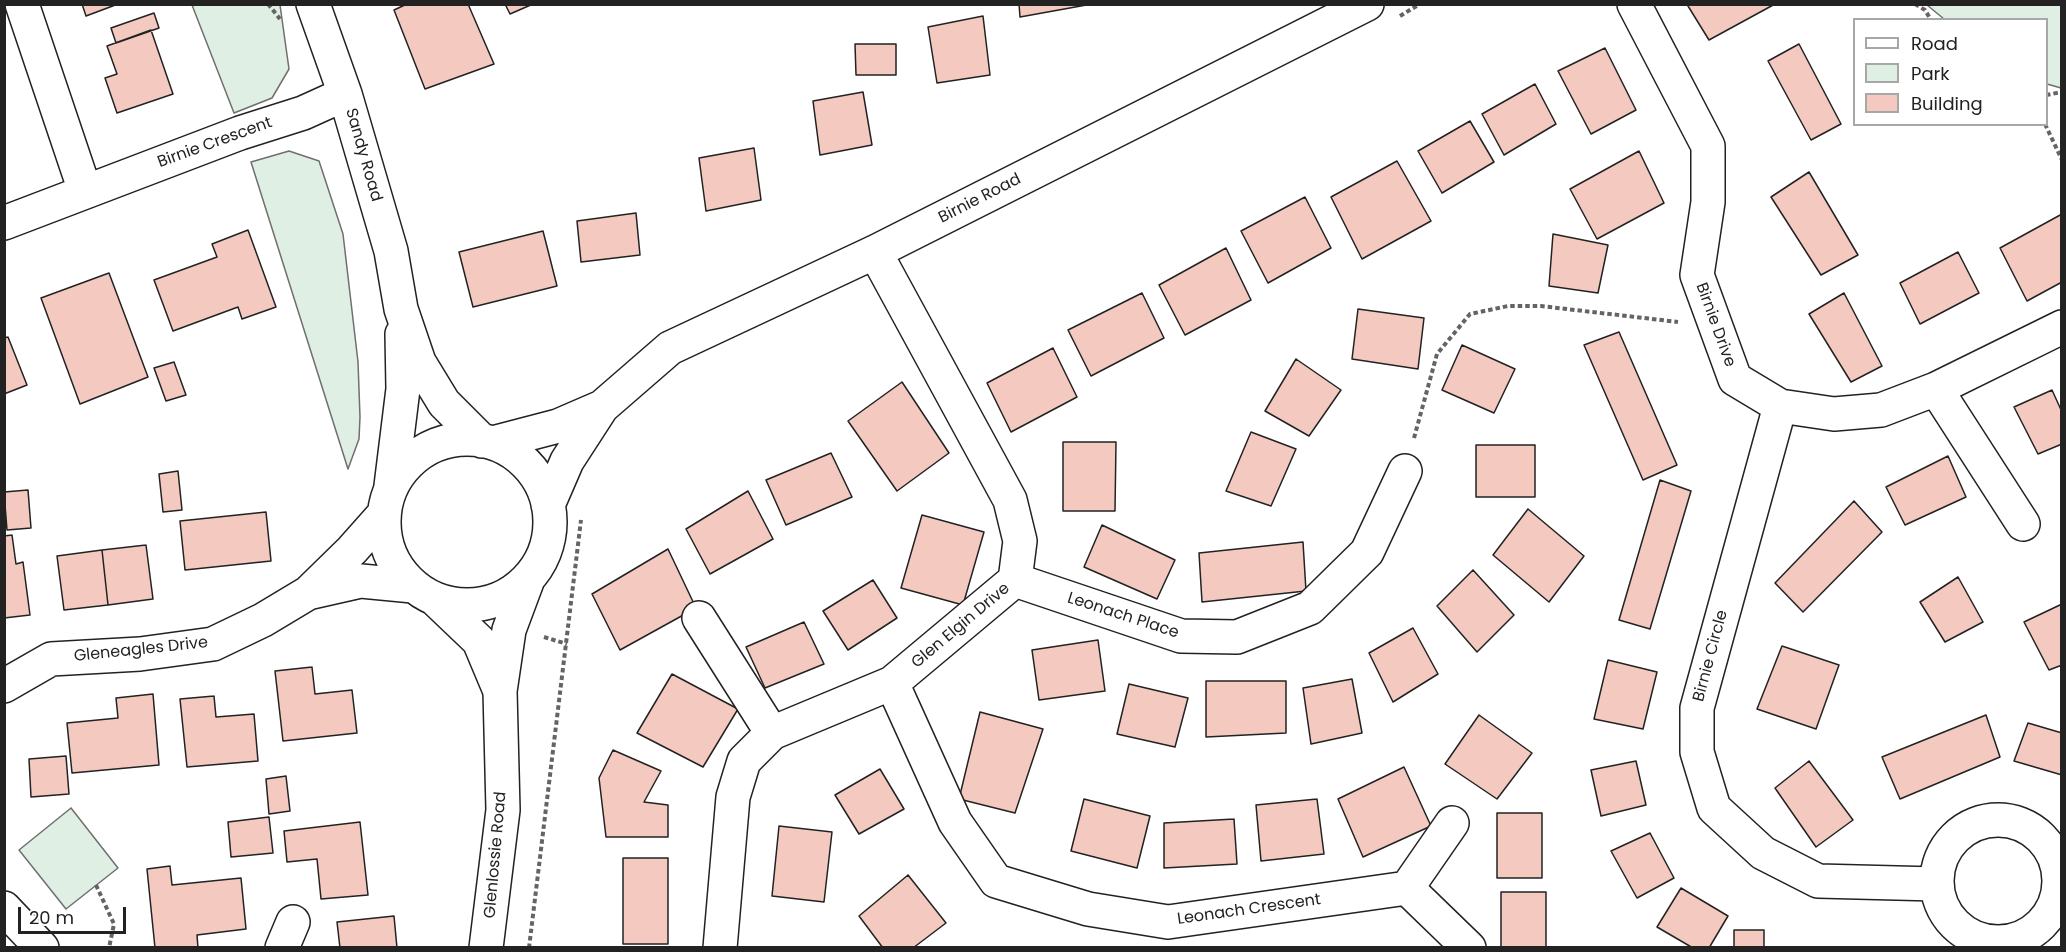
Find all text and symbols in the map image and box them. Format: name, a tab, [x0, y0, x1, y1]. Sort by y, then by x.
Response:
legend	[1853, 18, 2048, 126]
text: Road	[1911, 31, 1958, 56]
text: Park	[1911, 61, 1950, 86]
text: Building	[1911, 91, 1983, 116]
street label: Sandy Road	[341, 106, 385, 204]
street label: Birnie Crescent	[155, 113, 275, 173]
street label: Birnie Road	[936, 170, 1024, 228]
street label: Birnie Drive	[1691, 280, 1739, 370]
street label: Glen Elgin Drive	[908, 579, 1014, 673]
street label: Leonach Place	[1065, 589, 1181, 643]
street label: Birnie Circle	[1690, 608, 1732, 704]
street label: Gleneagles Drive	[73, 633, 209, 667]
street label: Glenlossie Road	[481, 791, 511, 919]
street label: Leonach Crescent	[1176, 890, 1322, 930]
scale bar	[21, 895, 129, 933]
text: 20 m	[29, 905, 74, 930]

